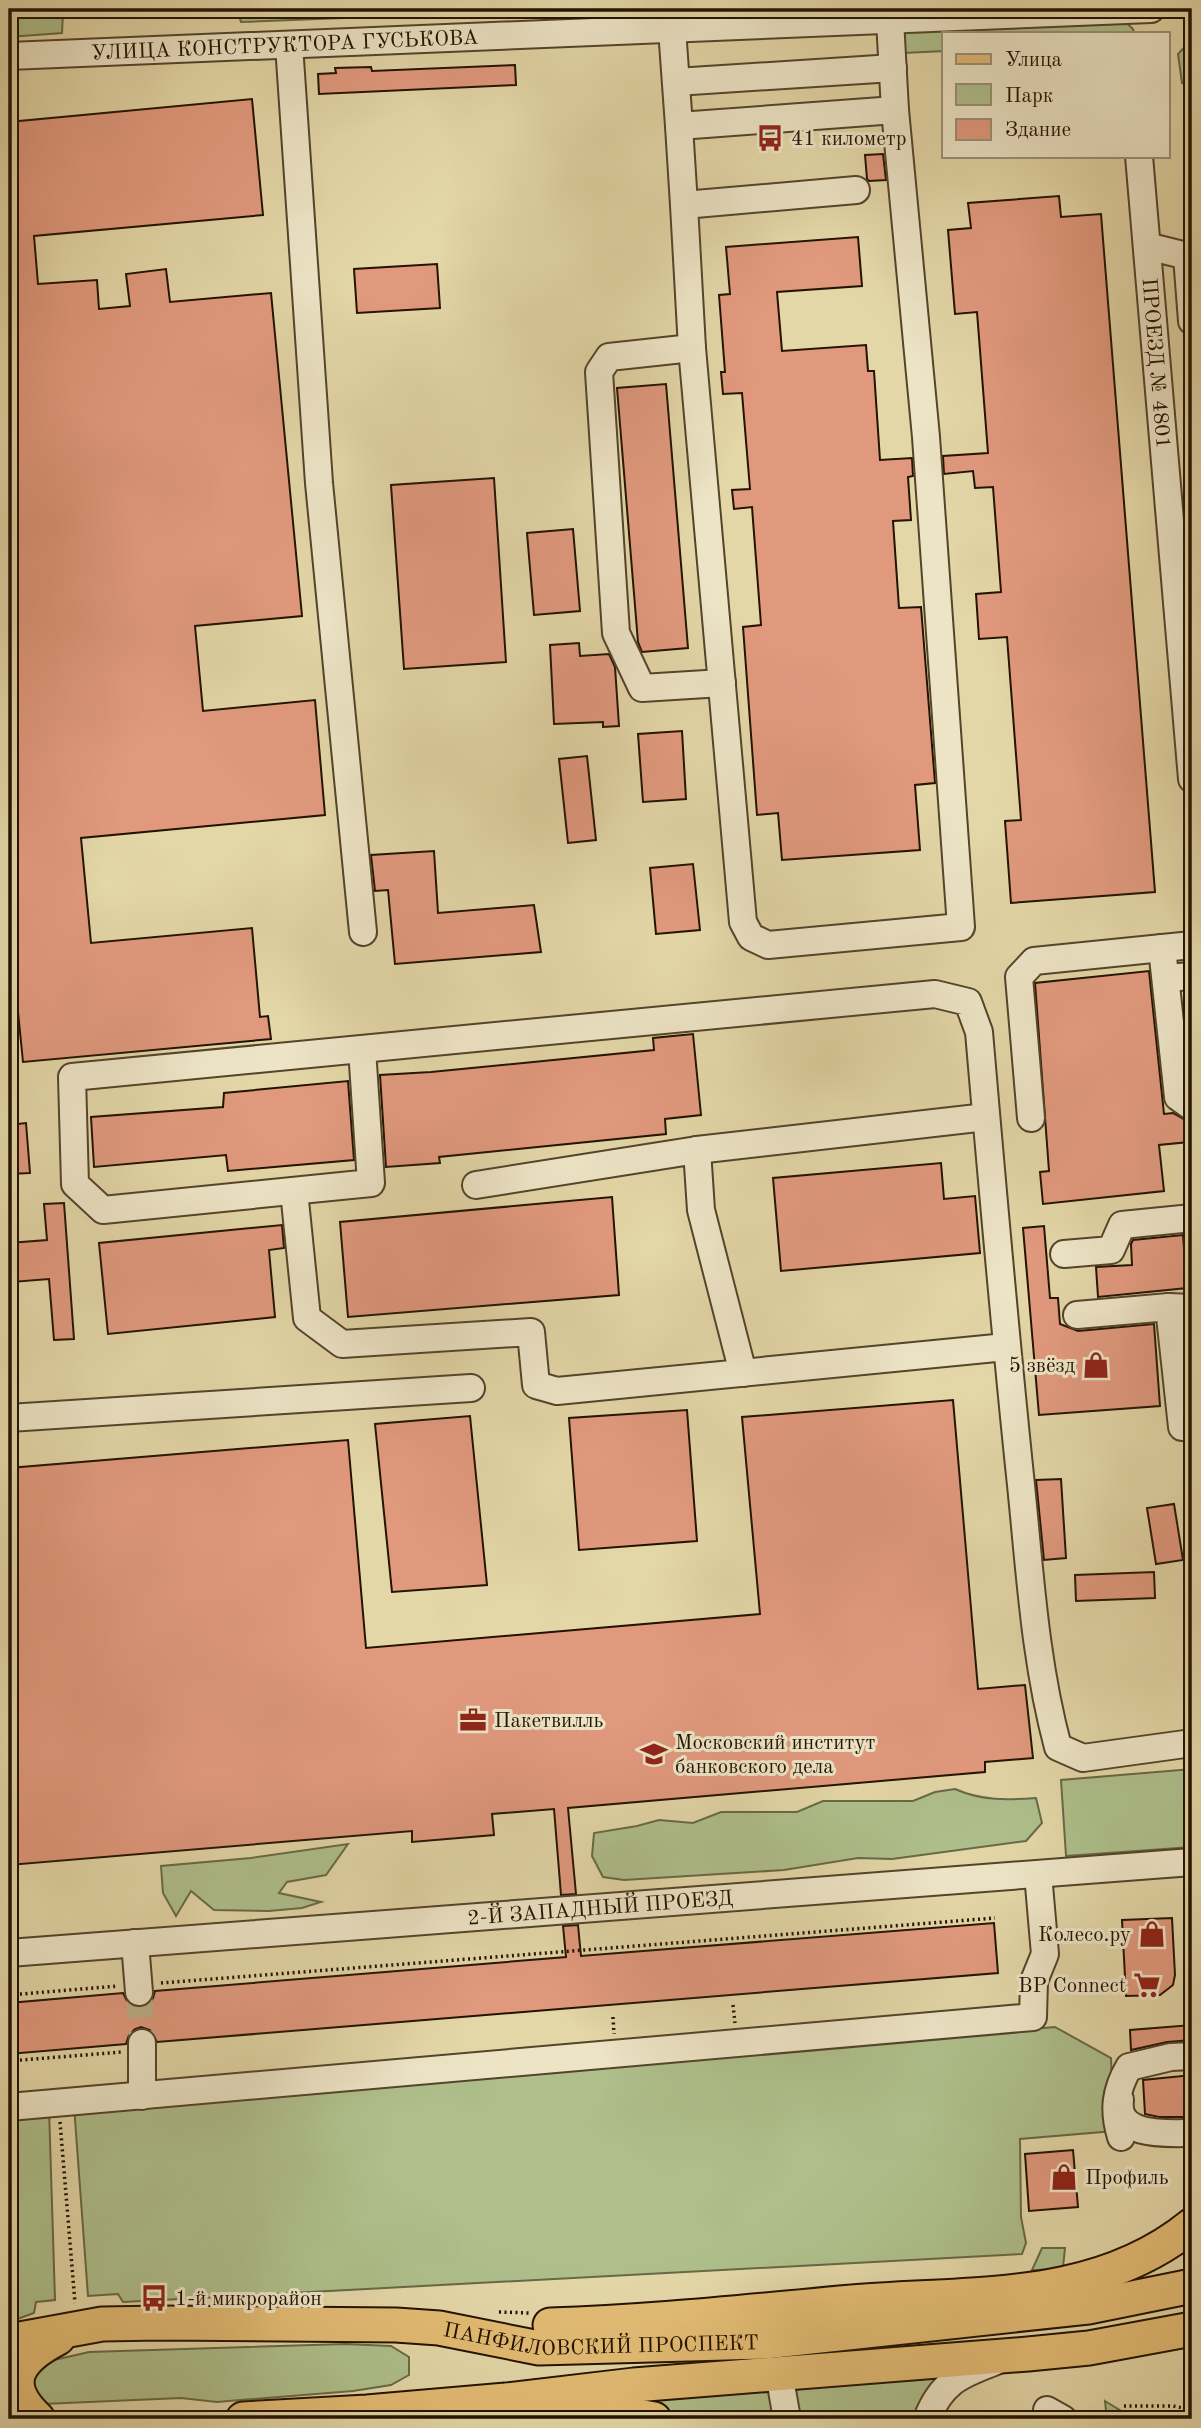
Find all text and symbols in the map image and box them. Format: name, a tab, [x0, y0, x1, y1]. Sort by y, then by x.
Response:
street label: УЛИЦА КОНСТРУКТОРА ГУСЬКОВА	[91, 28, 479, 65]
legend	[942, 32, 1170, 158]
text: Улица	[1005, 50, 1062, 71]
text: Парк	[1005, 86, 1054, 107]
text: Здание	[1005, 120, 1071, 141]
bus stop icon: 41 километр	[755, 123, 785, 153]
place label: 41 километр	[791, 129, 907, 150]
street label: ПРОЕЗД № 4801	[1137, 277, 1173, 450]
shop icon: 5 звёзд	[1081, 1350, 1111, 1380]
place label: 5 звёзд	[1009, 1356, 1076, 1377]
office icon: Пакетвилль	[458, 1705, 488, 1735]
place label: Пакетвилль	[494, 1711, 604, 1732]
place label: Московский институт банковского дела	[675, 1733, 876, 1778]
school or university icon: Московский институт банковского дела	[639, 1739, 669, 1769]
street label: 2-Й ЗАПАДНЫЙ ПРОЕЗД	[467, 1888, 734, 1930]
shop icon: Колесо.ру	[1137, 1919, 1167, 1949]
place label: Колесо.ру	[1038, 1925, 1131, 1946]
supermarket icon: ВР Connect	[1132, 1970, 1162, 2000]
place label: ВР Connect	[1018, 1976, 1126, 1997]
shop icon: Профиль	[1049, 2162, 1079, 2192]
place label: Профиль	[1085, 2168, 1169, 2189]
bus stop icon: 1-й микрорайон	[139, 2283, 169, 2313]
place label: 1-й микрорайон	[175, 2289, 322, 2310]
street label: ПАНФИЛОВСКИЙ ПРОСПЕКТ	[441, 2320, 759, 2360]

